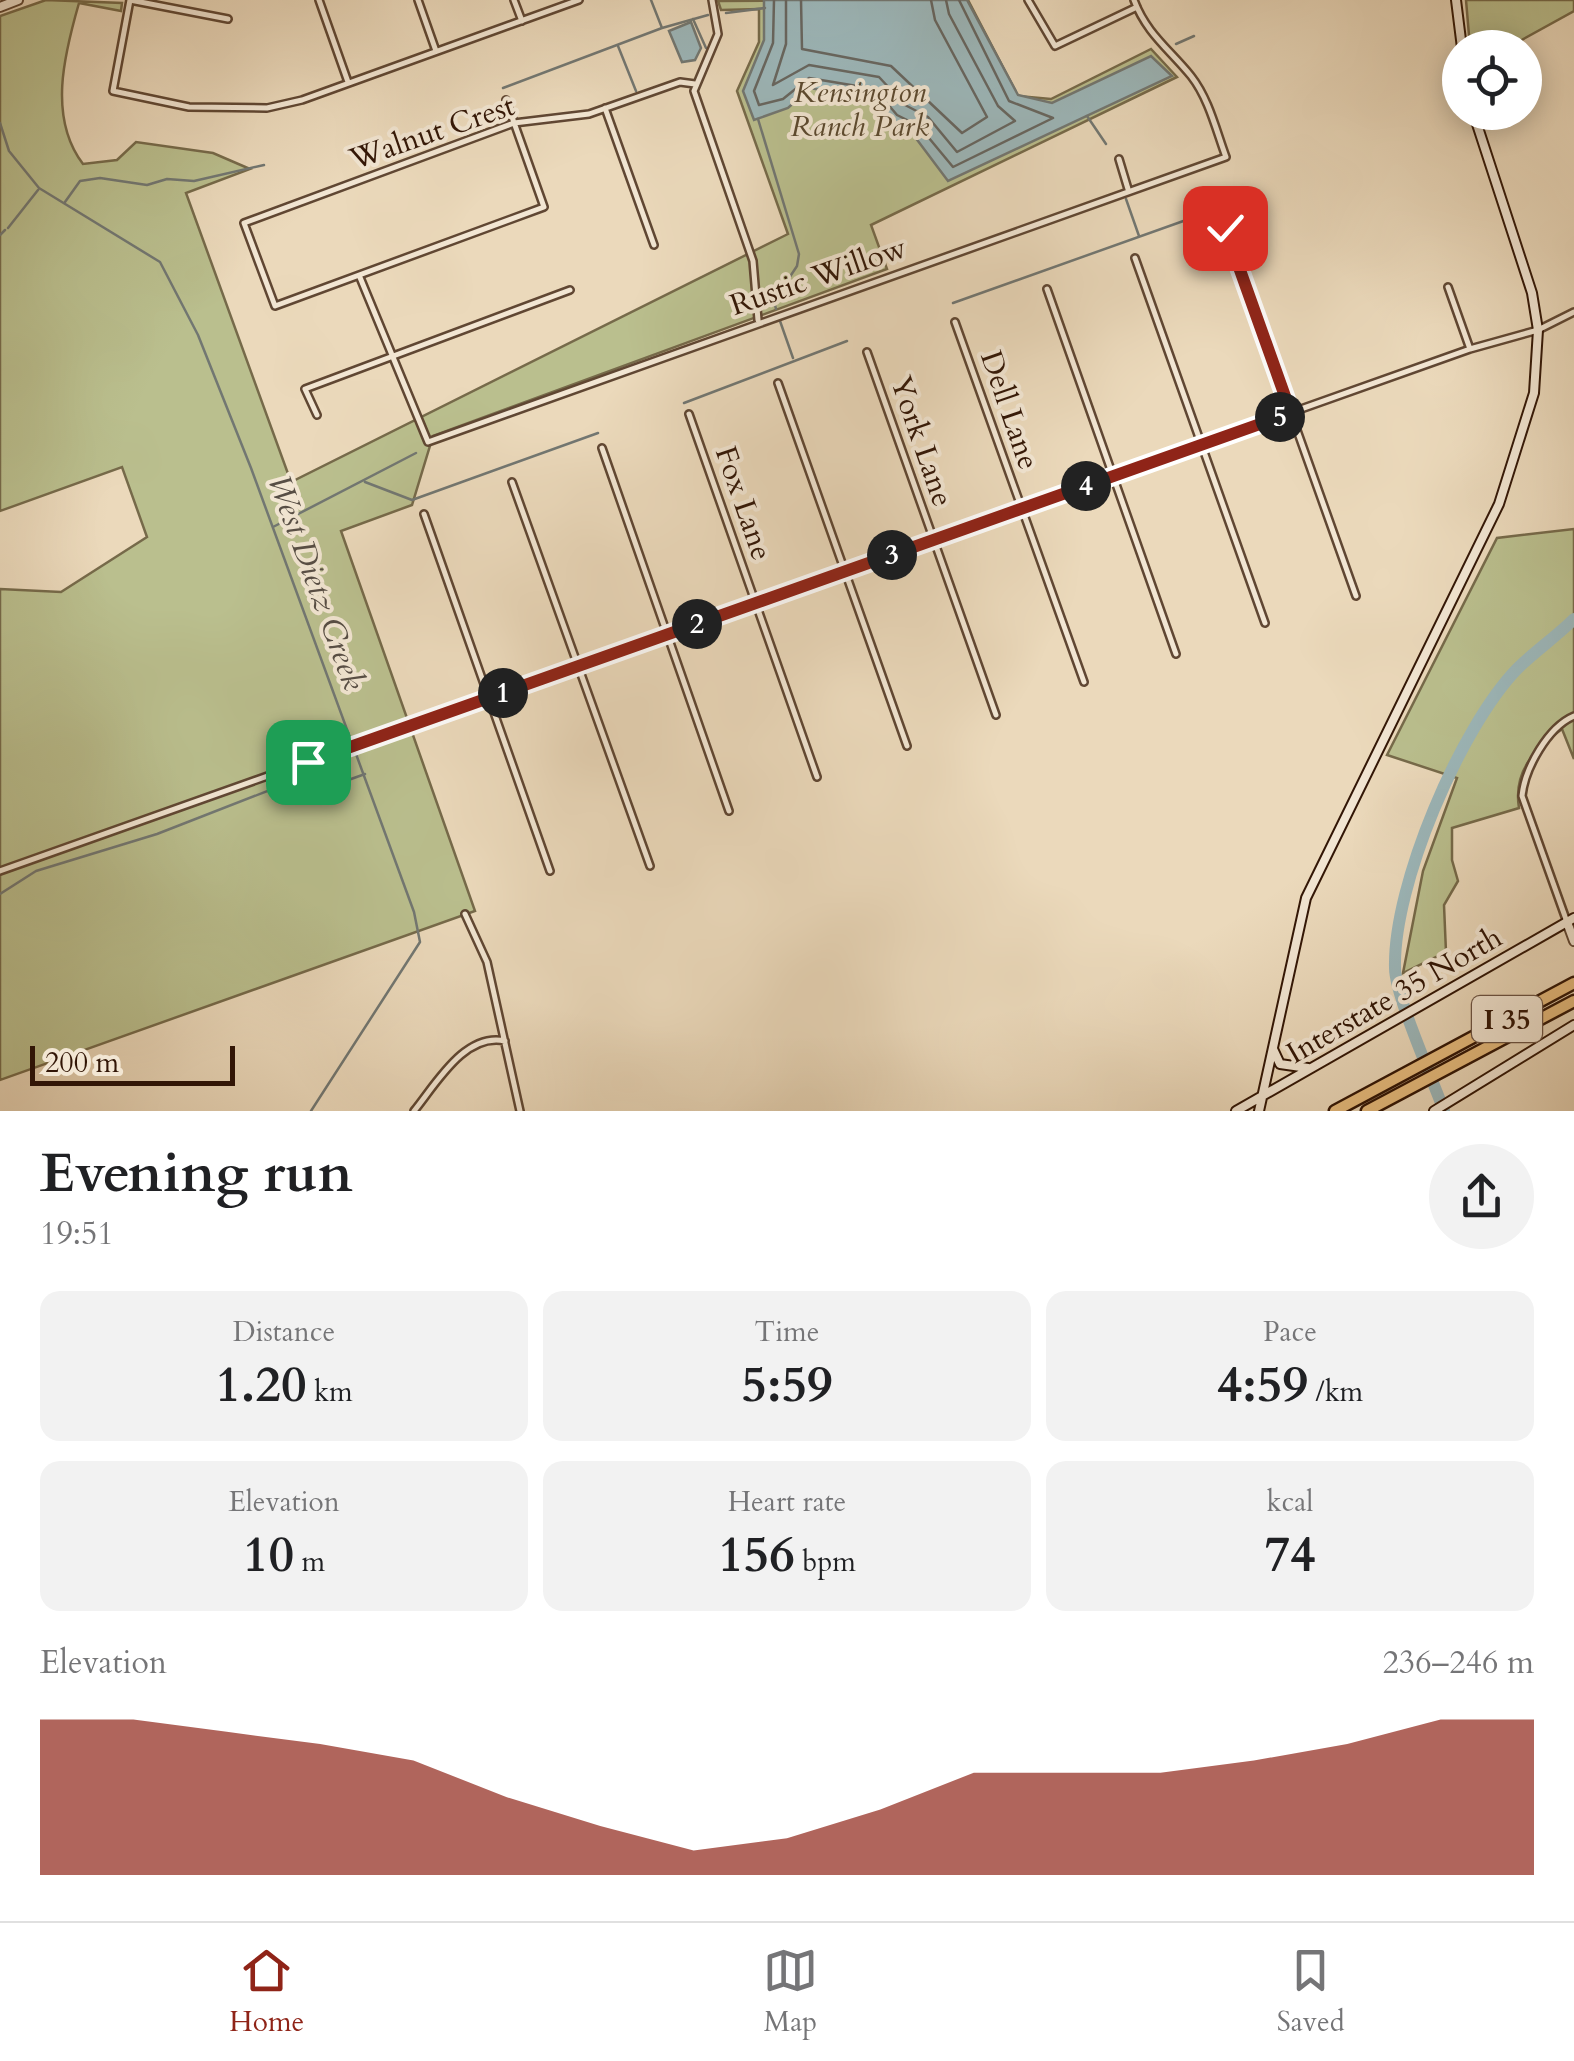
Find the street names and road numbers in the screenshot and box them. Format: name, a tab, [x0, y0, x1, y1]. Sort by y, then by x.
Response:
street label: Walnut Crest	[343, 85, 521, 180]
street label: Rustic Willow	[724, 227, 912, 326]
street label: Dell Lane	[970, 345, 1049, 475]
street label: York Lane	[880, 370, 963, 512]
street label: Fox Lane	[705, 441, 782, 566]
street label: Interstate 35 North	[1279, 917, 1510, 1074]
road number: I 35	[1472, 996, 1542, 1042]

